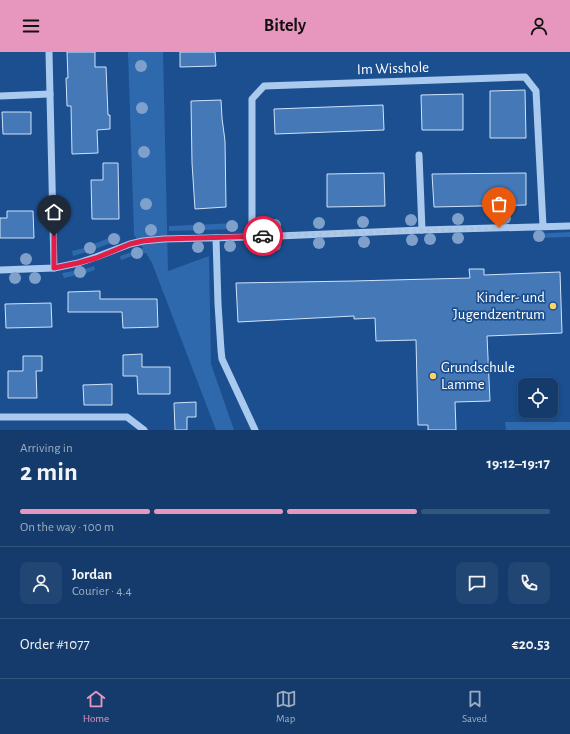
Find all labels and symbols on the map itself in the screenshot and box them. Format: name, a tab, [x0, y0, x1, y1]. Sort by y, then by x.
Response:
street label: Im Wisshole	[357, 60, 429, 77]
pin	[482, 187, 516, 228]
pin	[37, 195, 71, 236]
courier	[243, 216, 283, 256]
place label: Kinder- und Jugendzentrum	[453, 290, 545, 322]
marker: Kinder- und Jugendzentrum	[548, 301, 558, 311]
place label: Grundschule Lamme	[441, 360, 515, 392]
marker: Grundschule Lamme	[428, 371, 438, 381]

